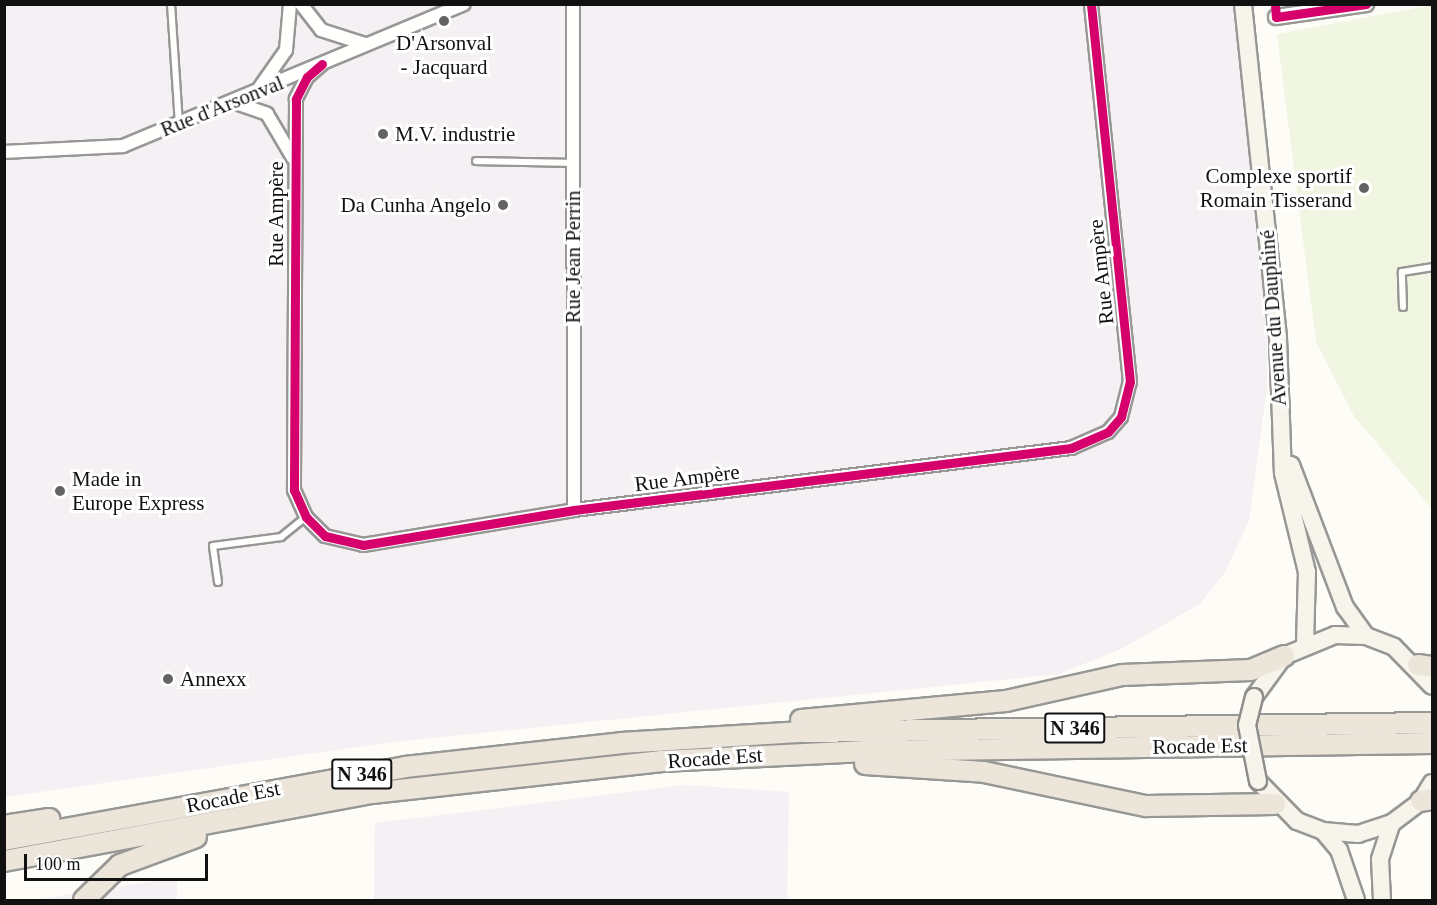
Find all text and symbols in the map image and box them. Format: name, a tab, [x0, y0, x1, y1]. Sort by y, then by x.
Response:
marker: D'Arsonval - Jacquard	[437, 14, 451, 28]
place label: D'Arsonval - Jacquard	[396, 30, 492, 80]
street label: Rue d'Arsonval	[157, 70, 287, 142]
place label: M.V. industrie	[395, 121, 515, 147]
marker: M.V. industrie	[376, 127, 390, 141]
street label: Rue Ampère	[263, 161, 289, 267]
place label: Complexe sportif Romain Tisserand	[1199, 163, 1352, 213]
marker: Complexe sportif Romain Tisserand	[1357, 181, 1371, 195]
street label: Rue Jean Perrin	[560, 191, 586, 323]
place label: Da Cunha Angelo	[339, 192, 491, 218]
marker: Da Cunha Angelo	[496, 198, 510, 212]
street label: Rue Ampère	[1083, 218, 1119, 326]
street label: Avenue du Dauphiné	[1254, 229, 1292, 407]
street label: Rue Ampère	[633, 459, 741, 497]
place label: Made in Europe Express	[72, 466, 204, 516]
marker: Made in Europe Express	[53, 484, 67, 498]
place label: Annexx	[180, 666, 246, 692]
marker: Annexx	[161, 672, 175, 686]
road number: N 346	[1044, 711, 1106, 745]
street label: Rocade Est	[1152, 733, 1248, 759]
street label: Rocade Est	[667, 742, 763, 774]
road number: N 346	[330, 757, 394, 791]
street label: Rocade Est	[184, 776, 282, 818]
scale bar	[27, 842, 212, 880]
text: 100 m	[35, 854, 81, 874]

